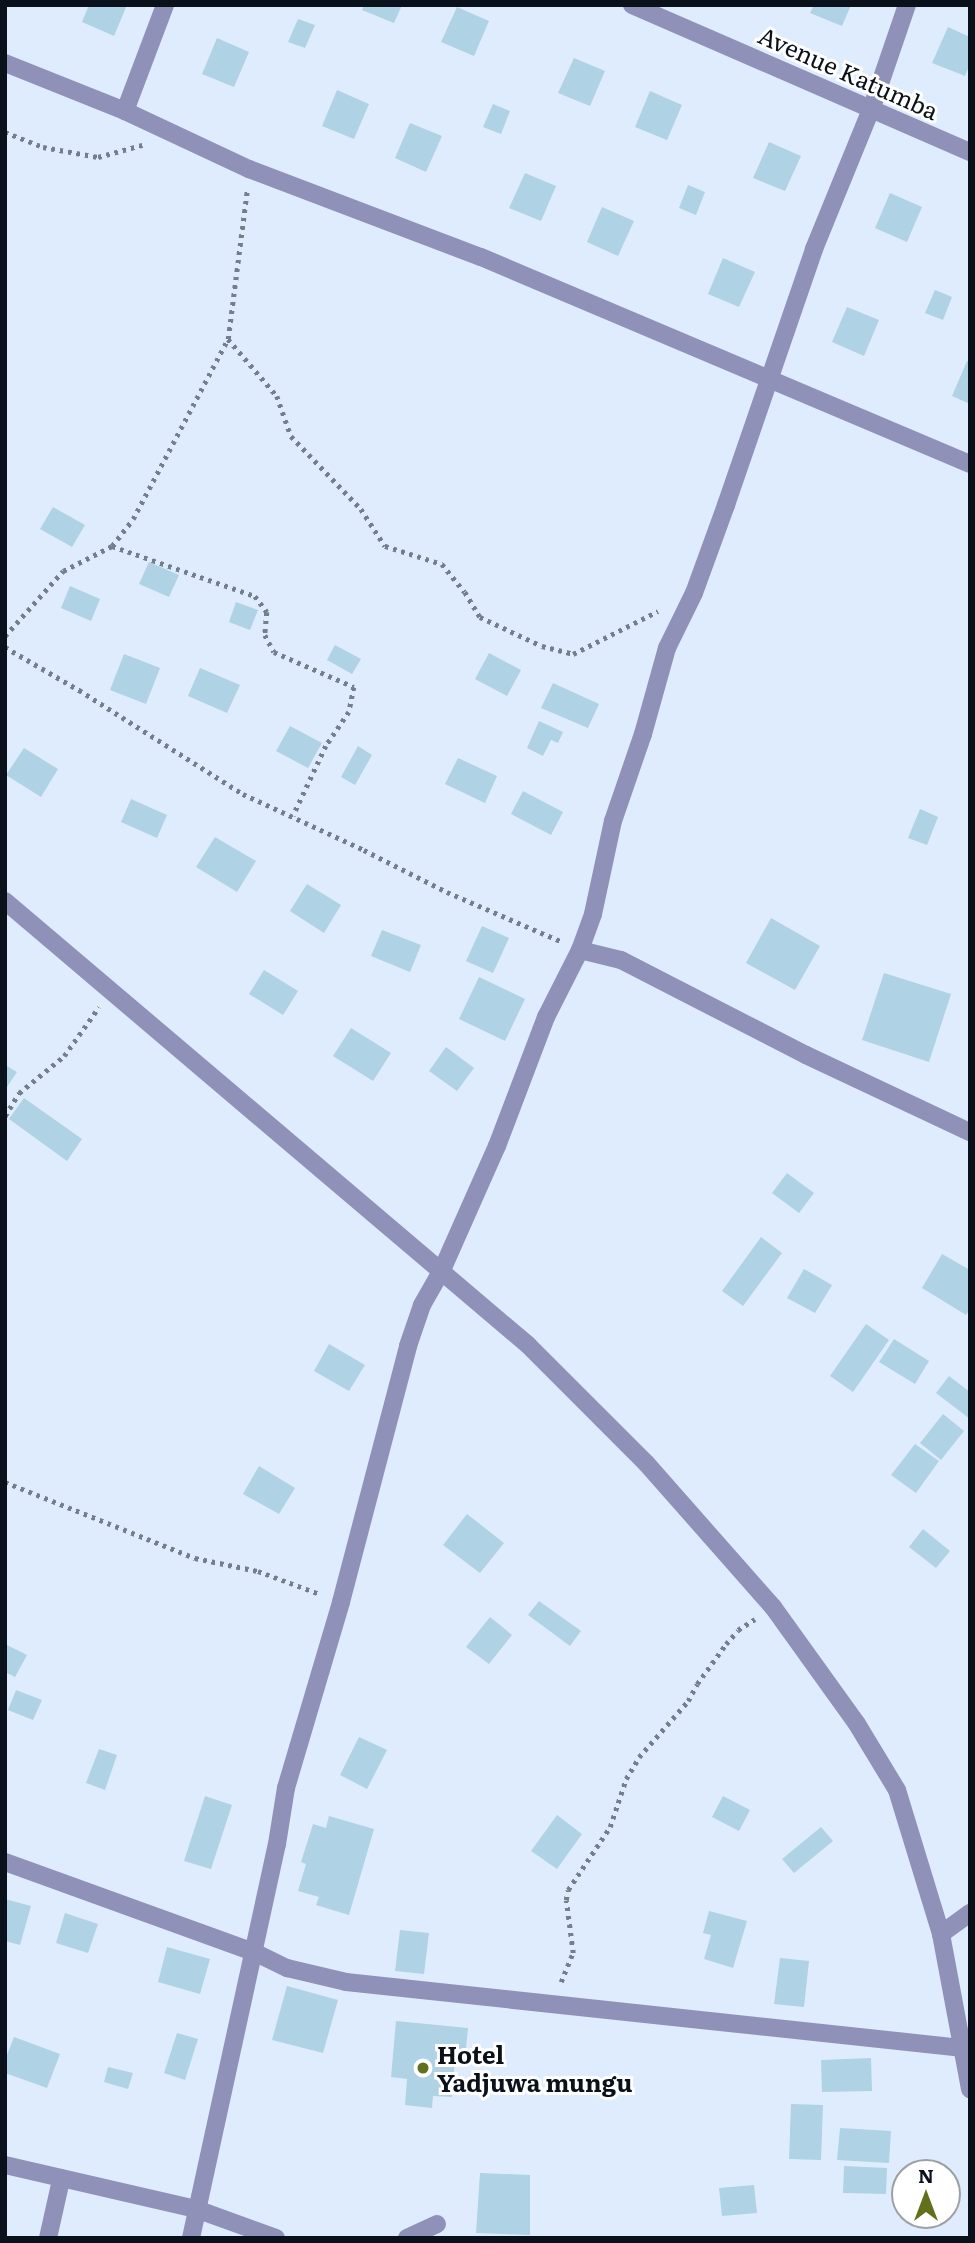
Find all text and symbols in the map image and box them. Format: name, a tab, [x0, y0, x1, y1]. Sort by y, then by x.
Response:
street label: Avenue Katumba	[755, 19, 943, 125]
place label: Hotel Yadjuwa mungu	[437, 2040, 632, 2096]
marker: Hotel Yadjuwa mungu	[415, 2060, 431, 2076]
north arrow	[891, 2159, 961, 2229]
text: N	[918, 2161, 934, 2189]

